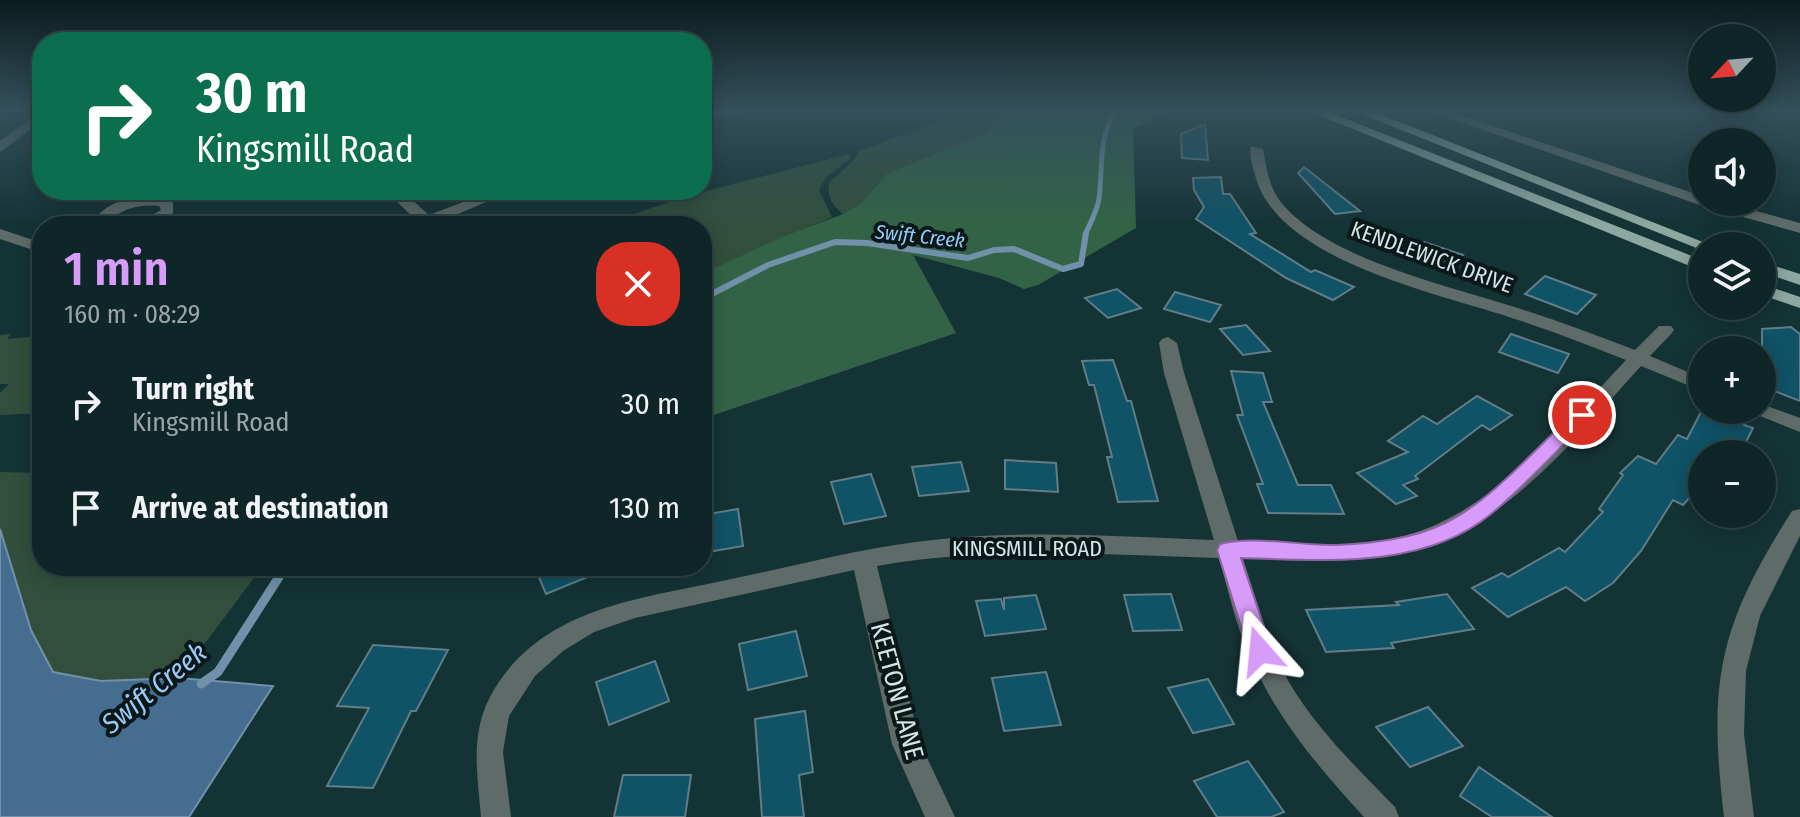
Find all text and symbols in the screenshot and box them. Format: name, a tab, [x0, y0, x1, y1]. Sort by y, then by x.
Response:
north arrow	[1688, 24, 1776, 112]
map controls	[1688, 24, 1776, 528]
text: 30 m	[196, 60, 307, 127]
icon: right	[64, 64, 168, 168]
text: Kingsmill Road	[196, 128, 414, 172]
button: sound	[1688, 128, 1776, 216]
street label: KENDLEWICK DRIVE	[1347, 215, 1517, 299]
water label: Swift Creek	[873, 219, 966, 253]
button: layers	[1688, 232, 1776, 320]
text: 1 min	[64, 240, 169, 298]
button: close	[596, 242, 680, 326]
text: 160 m · 08:29	[64, 299, 200, 330]
button: +	[1688, 336, 1776, 424]
text: Turn right	[132, 371, 254, 407]
pin	[1548, 381, 1616, 449]
icon: right	[64, 382, 108, 426]
text: 30 m	[621, 386, 680, 422]
icon: arrive	[1560, 393, 1604, 437]
text: Kingsmill Road	[132, 407, 289, 438]
button: −	[1688, 440, 1776, 528]
icon: arrive	[64, 486, 108, 530]
text: Arrive at destination	[132, 490, 389, 526]
text: 130 m	[609, 490, 680, 526]
street label: KINGSMILL ROAD	[952, 535, 1102, 562]
position arrow	[1218, 609, 1302, 693]
street label: KEETON LANE	[864, 619, 930, 763]
water label: Swift Creek	[94, 636, 213, 741]

